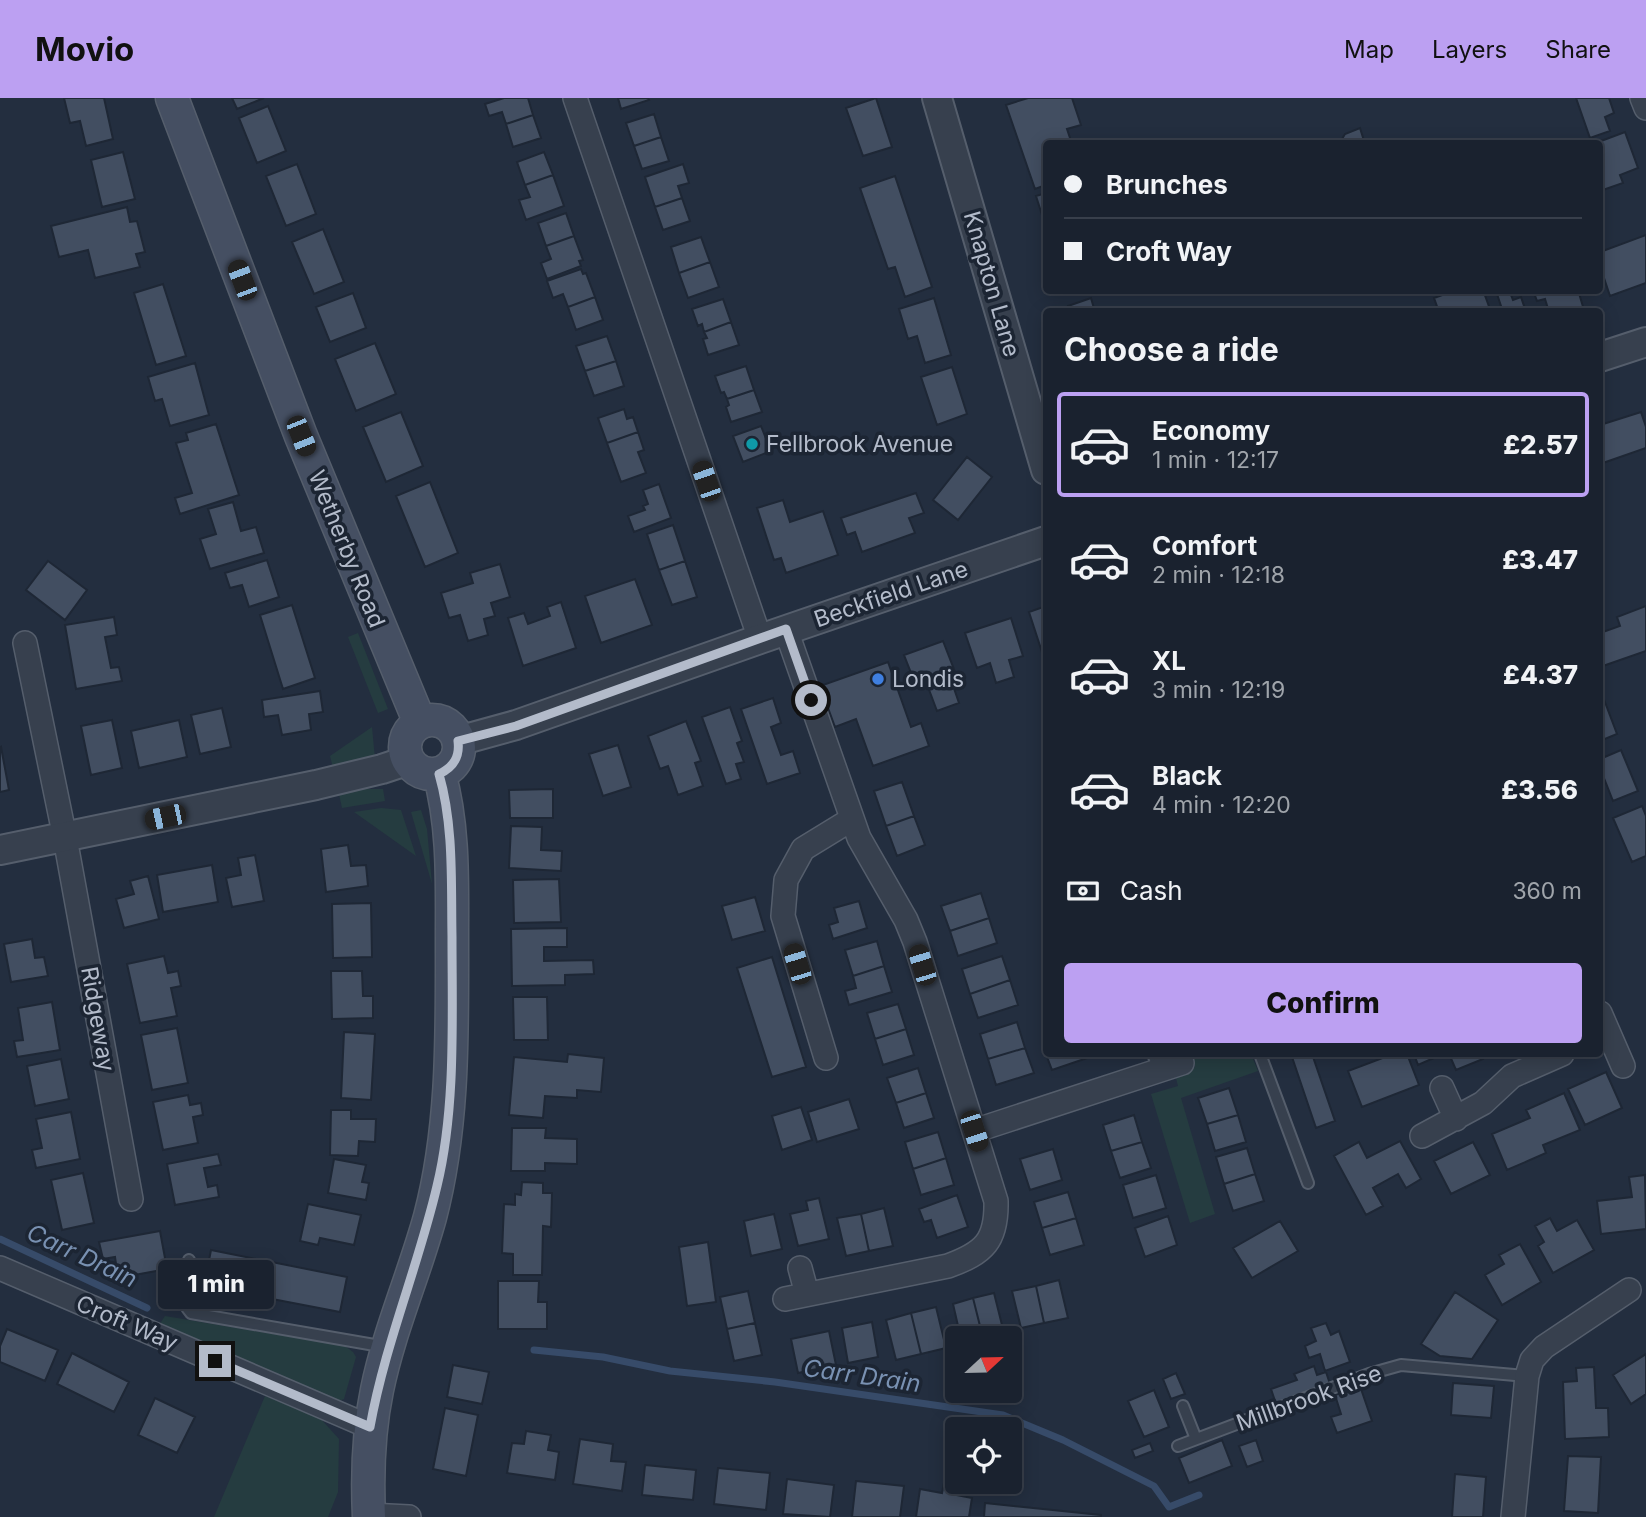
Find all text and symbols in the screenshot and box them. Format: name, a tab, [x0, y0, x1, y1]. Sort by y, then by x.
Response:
text: Movio	[35, 29, 134, 69]
text: Map	[1344, 35, 1394, 64]
text: Layers	[1432, 35, 1507, 64]
text: Share	[1545, 35, 1611, 64]
text: Brunches	[1106, 169, 1228, 200]
street label: Knapton Lane	[958, 208, 1026, 360]
text: Croft Way	[1106, 236, 1232, 267]
car	[225, 257, 260, 303]
text: Choose a ride	[1064, 330, 1279, 369]
car	[284, 413, 319, 459]
icon: car	[1068, 413, 1131, 476]
text: Economy	[1152, 415, 1270, 446]
text: £2.57	[1503, 429, 1578, 460]
place label: Fellbrook Avenue	[766, 430, 953, 458]
marker: Fellbrook Avenue	[744, 436, 760, 452]
text: 1 min · 12:17	[1152, 446, 1279, 474]
car	[690, 458, 723, 504]
street label: Wetherby Road	[303, 466, 391, 632]
icon: car	[1068, 528, 1131, 591]
text: Comfort	[1152, 530, 1257, 561]
text: £3.47	[1502, 544, 1578, 575]
street label: Beckfield Lane	[810, 555, 972, 633]
text: 2 min · 12:18	[1152, 561, 1285, 589]
icon: car	[1068, 643, 1131, 706]
text: XL	[1152, 645, 1186, 676]
text: £4.37	[1503, 659, 1578, 690]
place label: Londis	[892, 665, 964, 693]
marker: Londis	[870, 671, 886, 687]
text: 3 min · 12:19	[1152, 676, 1285, 704]
route start	[795, 684, 827, 716]
icon: car	[1068, 758, 1131, 821]
text: Black	[1152, 760, 1222, 791]
text: £3.56	[1501, 774, 1578, 805]
text: 4 min · 12:20	[1152, 791, 1291, 819]
car	[143, 802, 188, 832]
icon: cash	[1064, 872, 1102, 910]
text: Cash	[1120, 875, 1183, 906]
text: 360 m	[1512, 877, 1582, 905]
car	[781, 941, 814, 987]
car	[906, 942, 939, 988]
button: Confirm	[1064, 963, 1582, 1043]
street label: Ridgeway	[75, 964, 121, 1074]
car	[958, 1108, 991, 1154]
water label: Carr Drain	[23, 1217, 142, 1294]
callout: 1 min	[157, 1260, 273, 1308]
text: 1 min	[187, 1270, 245, 1298]
street label: Croft Way	[72, 1289, 182, 1357]
north arrow	[945, 1326, 1022, 1404]
map controls	[945, 1326, 1022, 1494]
route end	[199, 1345, 231, 1377]
water label: Carr Drain	[802, 1353, 923, 1398]
street label: Millbrook Rise	[1233, 1359, 1385, 1437]
button: locate	[945, 1417, 1022, 1494]

